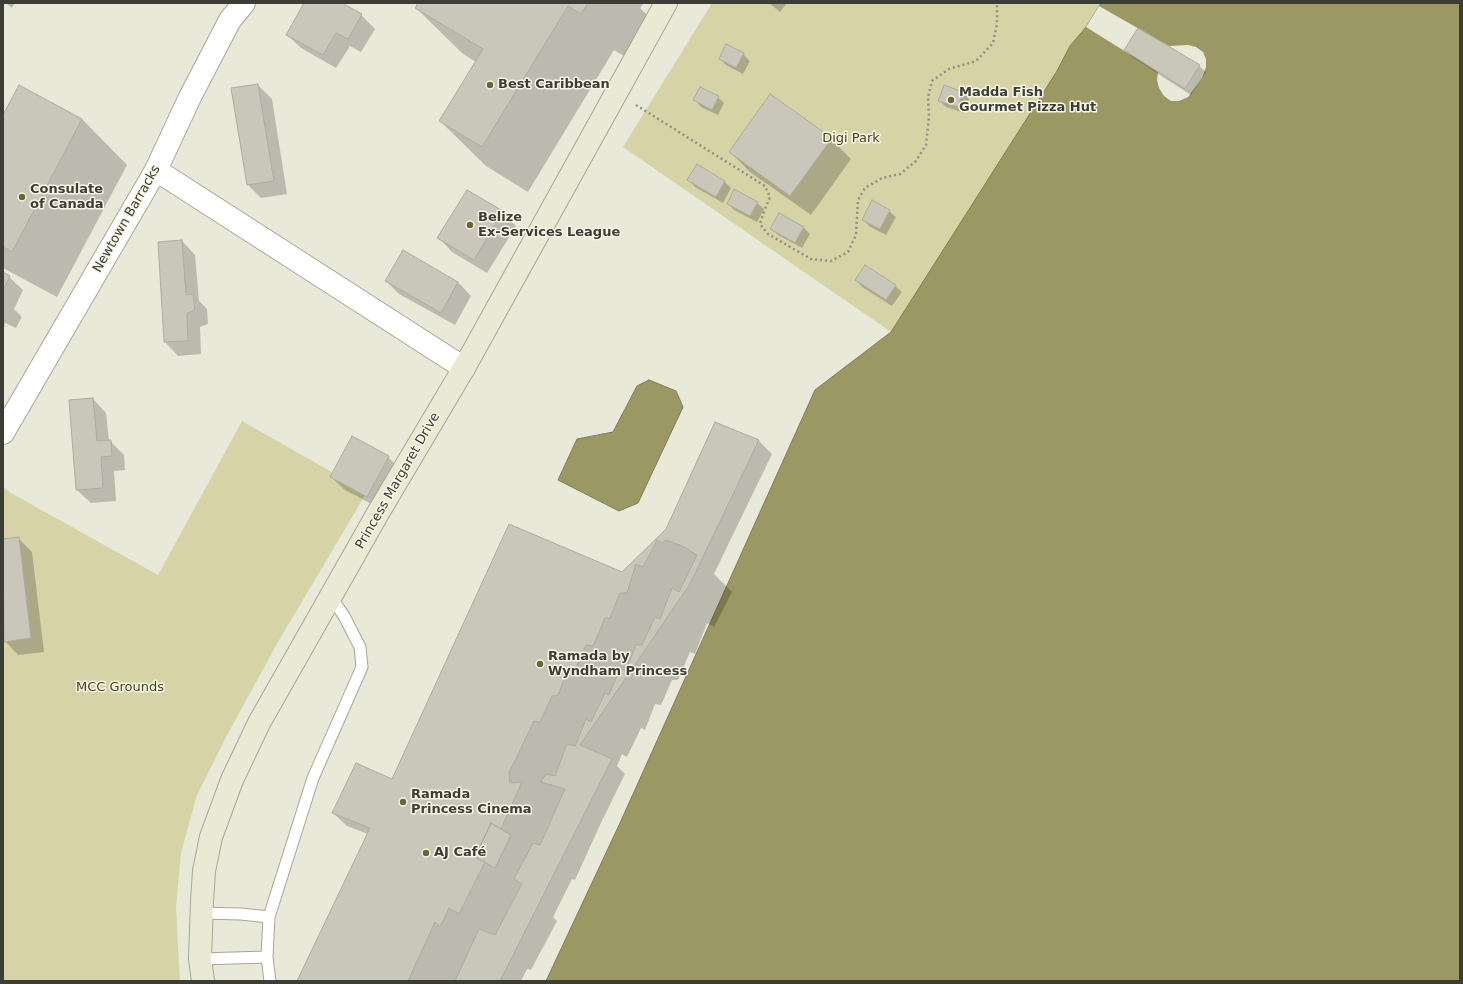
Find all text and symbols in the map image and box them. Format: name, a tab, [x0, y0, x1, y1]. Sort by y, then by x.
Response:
place label: Best Caribbean	[498, 77, 610, 93]
marker: Best Caribbean	[485, 80, 495, 90]
place label: Madda Fish Gourmet Pizza Hut	[959, 85, 1096, 116]
marker: Madda Fish Gourmet Pizza Hut	[946, 95, 956, 105]
park label: Digi Park	[822, 131, 880, 147]
street label: Newtown Barracks	[90, 163, 164, 275]
place label: Consulate of Canada	[30, 182, 104, 213]
marker: Consulate of Canada	[17, 192, 27, 202]
place label: Belize Ex-Services League	[478, 210, 620, 241]
marker: Belize Ex-Services League	[465, 220, 475, 230]
street label: Princess Margaret Drive	[352, 410, 444, 552]
place label: Ramada by Wyndham Princess	[548, 649, 687, 680]
marker: Ramada by Wyndham Princess	[535, 659, 545, 669]
park label: MCC Grounds	[76, 680, 164, 696]
place label: Ramada Princess Cinema	[411, 787, 532, 818]
marker: Ramada Princess Cinema	[398, 797, 408, 807]
place label: AJ Café	[434, 845, 486, 861]
marker: AJ Café	[421, 848, 431, 858]

